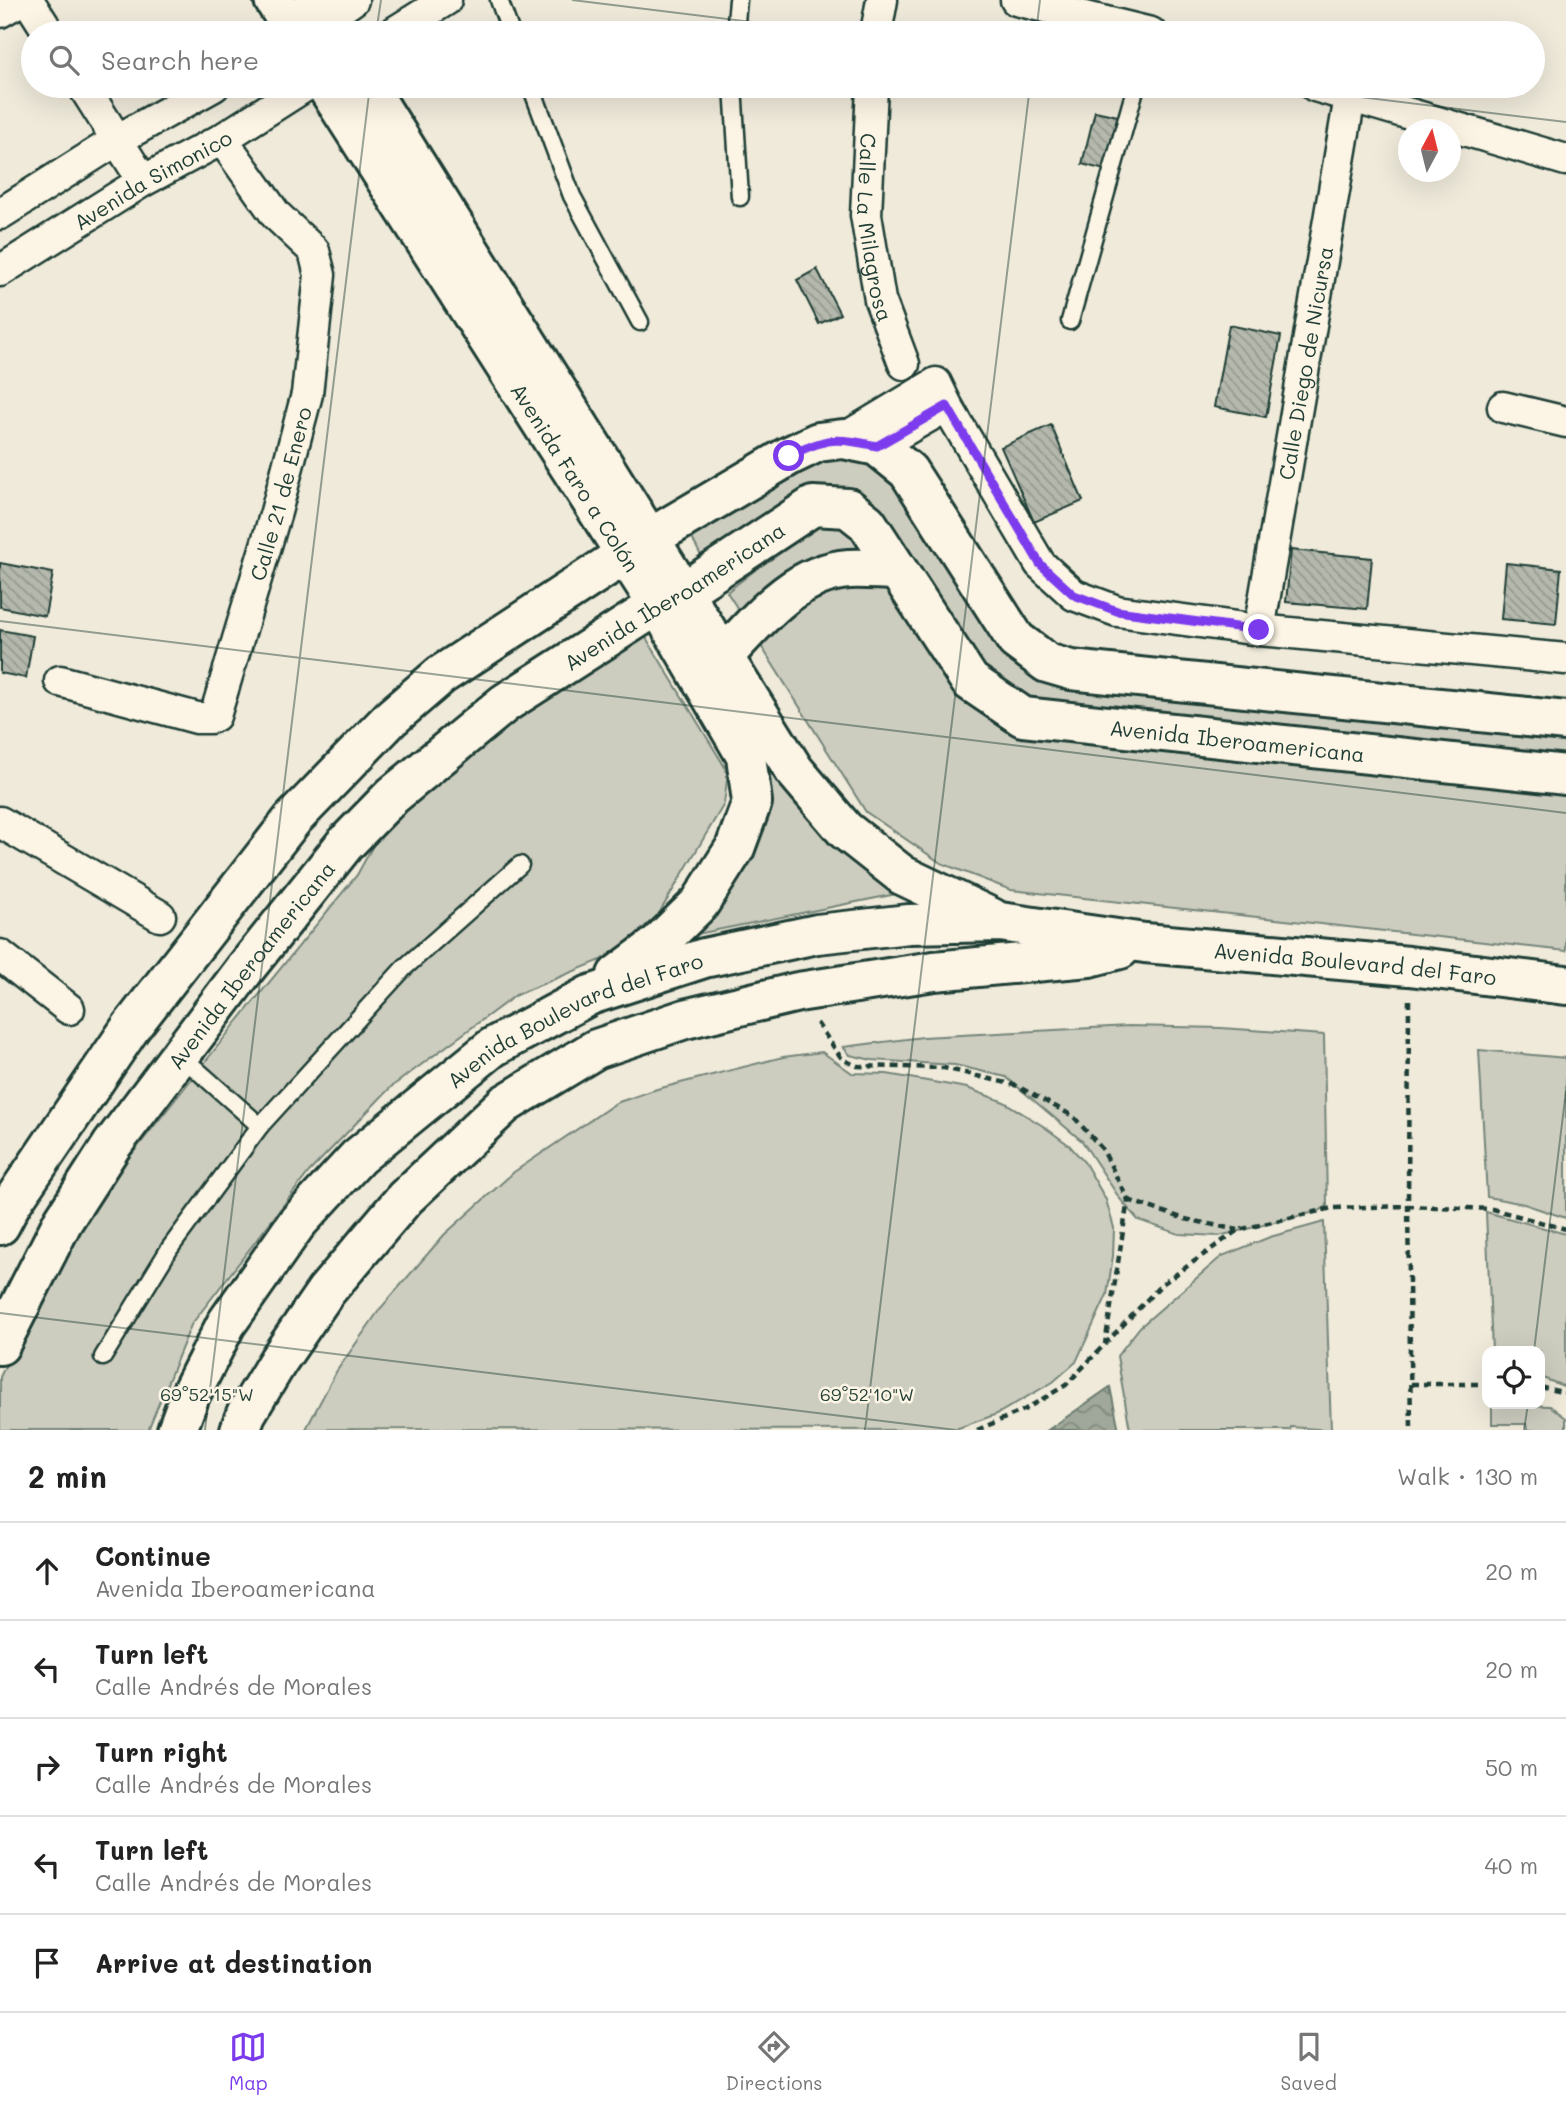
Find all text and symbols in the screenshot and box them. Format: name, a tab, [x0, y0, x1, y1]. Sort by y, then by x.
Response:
search box	[21, 21, 1545, 98]
icon: search	[45, 41, 83, 79]
text: Search here	[101, 43, 259, 77]
north arrow	[1398, 119, 1461, 182]
street label: Avenida Simonico	[68, 123, 237, 235]
street label: Calle La Milagrosa	[852, 133, 900, 325]
street label: Calle Diego de Nicursa	[1271, 244, 1338, 482]
street label: Avenida Faro a Colón	[506, 377, 646, 576]
street label: Calle 21 de Enero	[243, 404, 317, 584]
route start	[773, 440, 804, 471]
street label: Avenida Iberoamericana	[558, 515, 789, 675]
route end	[1243, 614, 1274, 645]
street label: Avenida Iberoamericana	[1108, 713, 1366, 767]
street label: Avenida Iberoamericana	[161, 855, 340, 1074]
street label: Avenida Boulevard del Faro	[1213, 936, 1498, 990]
street label: Avenida Boulevard del Faro	[441, 946, 706, 1093]
map controls	[1482, 1346, 1545, 1409]
button: locate	[1482, 1346, 1545, 1409]
text: 69°52'15"W	[160, 1382, 254, 1406]
text: 69°52'10"W	[820, 1382, 914, 1406]
text: 2 min	[28, 1456, 107, 1496]
text: Walk · 130 m	[1397, 1461, 1538, 1491]
text: Continue	[95, 1539, 211, 1573]
icon: ahead	[28, 1552, 66, 1590]
text: 20 m	[1485, 1556, 1538, 1586]
text: Avenida Iberoamericana	[95, 1573, 376, 1603]
text: Turn left	[95, 1637, 208, 1671]
icon: left	[28, 1650, 66, 1688]
text: 20 m	[1485, 1654, 1538, 1684]
text: Calle Andrés de Morales	[95, 1671, 372, 1701]
text: Turn right	[95, 1735, 228, 1769]
icon: right	[28, 1748, 66, 1786]
text: 50 m	[1485, 1752, 1538, 1782]
text: Calle Andrés de Morales	[95, 1769, 372, 1799]
text: Turn left	[95, 1833, 208, 1867]
icon: left	[28, 1846, 66, 1884]
text: 40 m	[1485, 1850, 1538, 1880]
text: Calle Andrés de Morales	[95, 1867, 372, 1897]
icon: arrive	[28, 1944, 66, 1982]
text: Arrive at destination	[95, 1946, 372, 1980]
tab: Map	[229, 2028, 268, 2095]
tab: Directions	[726, 2028, 822, 2095]
tab: Saved	[1281, 2028, 1337, 2095]

